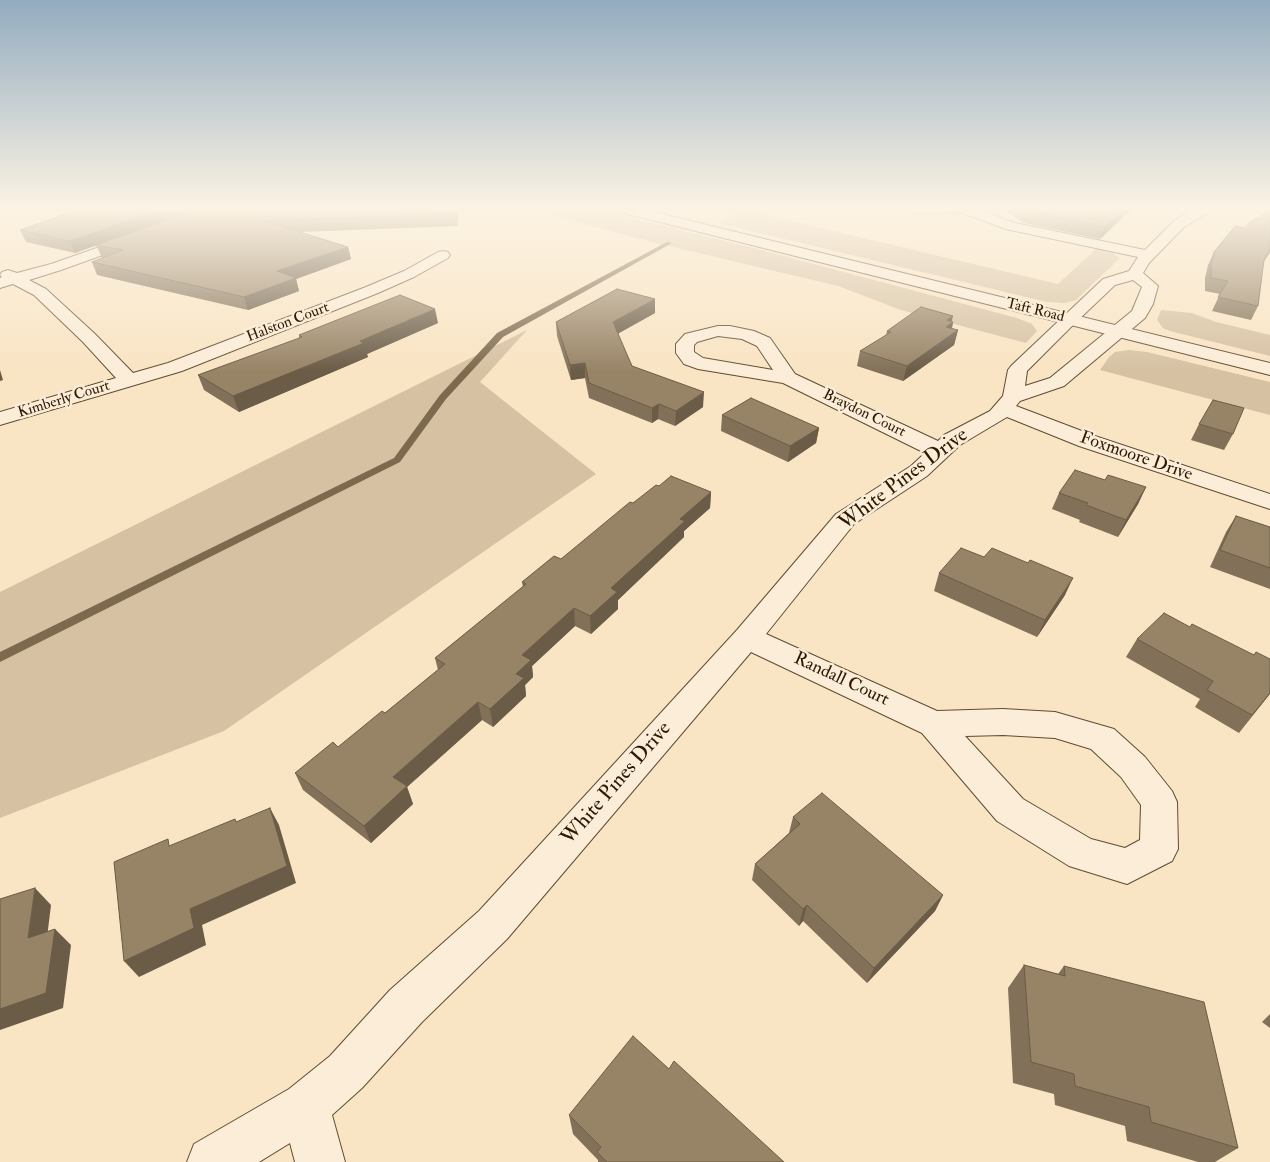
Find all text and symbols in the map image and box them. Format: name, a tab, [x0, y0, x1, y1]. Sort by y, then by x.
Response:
street label: Taft Road	[1004, 295, 1066, 327]
street label: Halston Court	[244, 299, 332, 347]
street label: Kimberly Court	[16, 377, 112, 423]
street label: Braydon Court	[820, 386, 908, 442]
street label: White Pines Drive	[834, 423, 974, 537]
street label: Foxmoore Drive	[1077, 428, 1195, 486]
street label: Randall Court	[790, 649, 892, 711]
street label: White Pines Drive	[557, 717, 677, 851]

